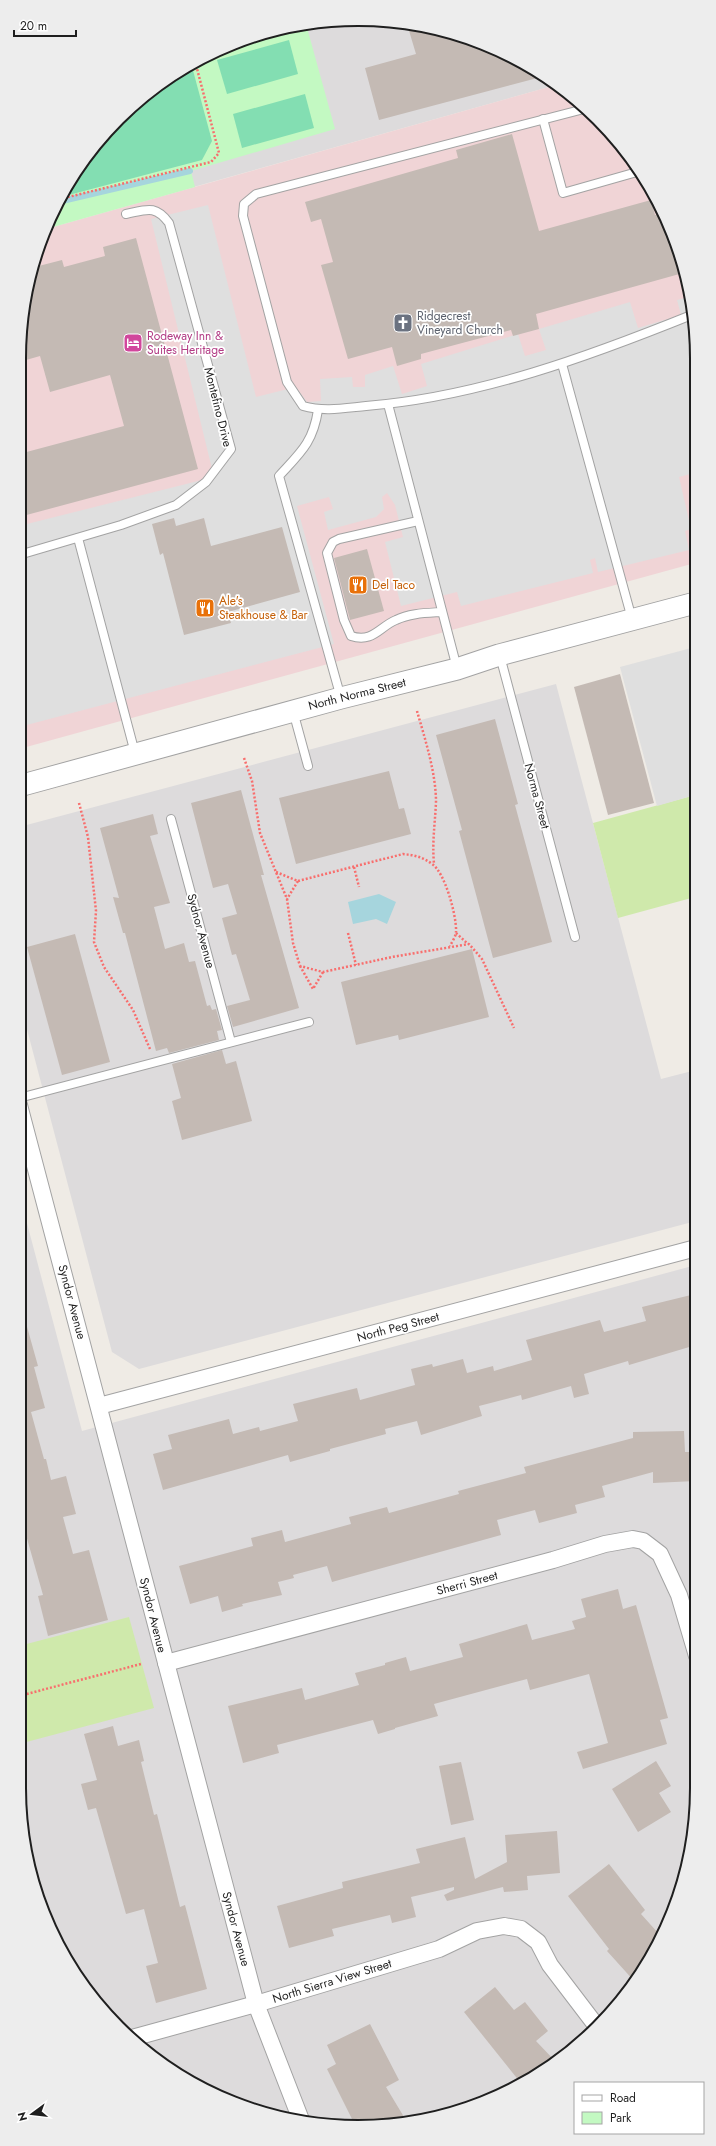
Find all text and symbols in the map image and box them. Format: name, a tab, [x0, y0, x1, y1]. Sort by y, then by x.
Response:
scale bar	[14, 12, 76, 38]
text: 20 m	[20, 17, 47, 35]
place label: Ridgecrest Vineyard Church	[417, 307, 503, 339]
church icon: Ridgecrest Vineyard Church	[392, 312, 414, 334]
place label: Rodeway Inn & Suites Heritage	[147, 327, 224, 359]
hotel icon: Rodeway Inn & Suites Heritage	[122, 332, 144, 354]
street label: Montefino Drive	[199, 365, 237, 449]
restaurant icon: Del Taco	[347, 574, 369, 596]
place label: Del Taco	[372, 576, 416, 594]
place label: Ale's Steakhouse & Bar	[219, 592, 309, 624]
restaurant icon: Ale's Steakhouse & Bar	[194, 597, 216, 619]
street label: North Norma Street	[306, 673, 408, 715]
street label: Norma Street	[520, 761, 554, 831]
street label: Sydnor Avenue	[182, 892, 220, 970]
street label: Syndor Avenue	[53, 1263, 91, 1341]
street label: North Peg Street	[355, 1307, 441, 1347]
street label: Sherri Street	[434, 1566, 500, 1600]
street label: Syndor Avenue	[135, 1576, 171, 1654]
street label: Syndor Avenue	[217, 1890, 255, 1968]
street label: North Sierra View Street	[270, 1954, 394, 2008]
legend	[574, 2082, 704, 2134]
text: Road	[610, 2089, 636, 2107]
north arrow	[12, 2094, 52, 2134]
text: Park	[610, 2109, 632, 2127]
text: N	[13, 2110, 31, 2123]

